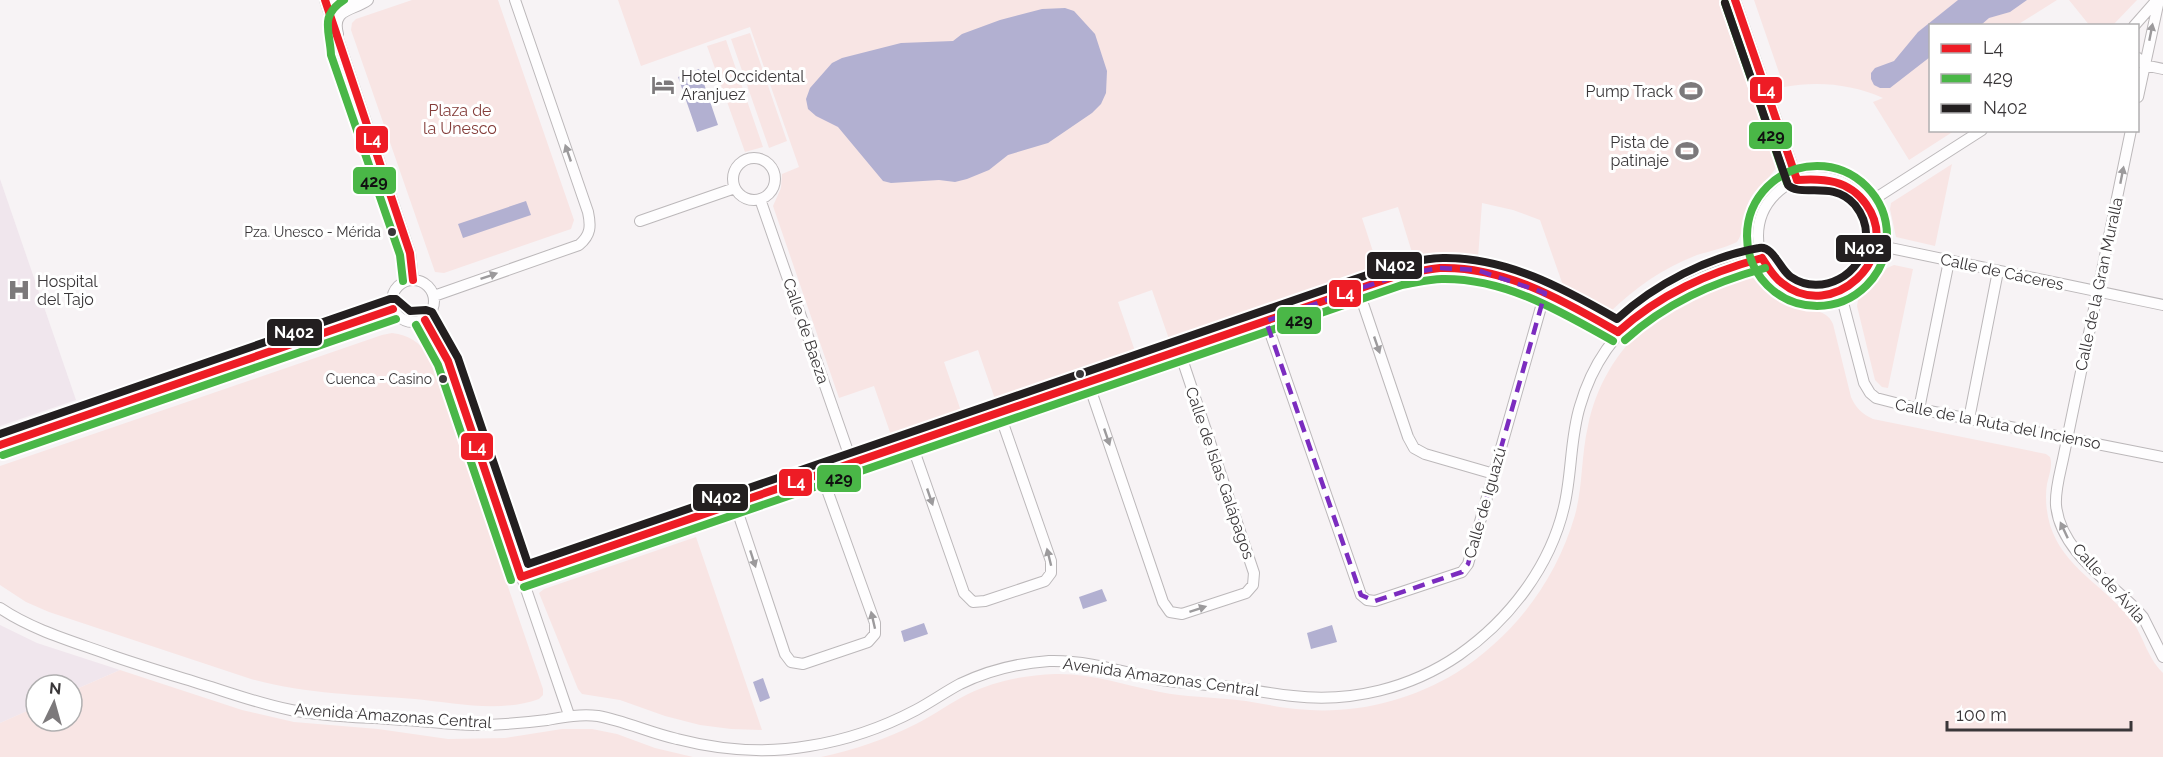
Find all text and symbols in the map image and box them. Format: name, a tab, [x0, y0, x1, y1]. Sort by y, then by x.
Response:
one-way arrow	[2146, 23, 2156, 42]
legend	[1929, 24, 2139, 132]
text: L4	[1983, 37, 2003, 58]
place label: Hotel Occidental Aranjuez	[681, 67, 805, 104]
text: 429	[1983, 67, 2013, 88]
hotel icon: Hotel Occidental Aranjuez	[650, 72, 676, 98]
line badge: L4	[1749, 76, 1783, 104]
sports icon: Pump Track	[1678, 78, 1704, 104]
text: L4	[1757, 81, 1775, 100]
place label: Pump Track	[1585, 82, 1674, 101]
text: N402	[1983, 97, 2027, 118]
park label: Plaza de la Unesco	[423, 101, 497, 138]
line badge: 429	[1748, 121, 1793, 150]
line badge: L4	[355, 125, 389, 154]
text: 429	[1757, 126, 1785, 145]
text: L4	[363, 130, 381, 149]
place label: Pista de patinaje	[1610, 133, 1669, 170]
sports icon: Pista de patinaje	[1674, 138, 1700, 164]
one-way arrow	[562, 144, 572, 162]
line badge: 429	[352, 166, 397, 195]
one-way arrow	[2117, 166, 2127, 184]
text: 429	[360, 172, 388, 191]
street label: Calle de la Gran Muralla	[2071, 196, 2127, 372]
place label: Pza. Unesco - Mérida	[244, 224, 381, 240]
marker: Pza. Unesco - Mérida	[386, 226, 398, 238]
line badge: N402	[1835, 234, 1892, 263]
text: N402	[1844, 239, 1884, 258]
street label: Calle de Cáceres	[1939, 250, 2066, 294]
line badge: N402	[1366, 251, 1423, 280]
text: N402	[1375, 256, 1415, 275]
one-way arrow	[480, 271, 498, 281]
place label: Hospital del Tajo	[37, 272, 98, 309]
street label: Calle de Baeza	[779, 276, 833, 386]
hospital icon: Hospital del Tajo	[6, 277, 32, 303]
line badge: L4	[1328, 279, 1362, 308]
text: L4	[1336, 284, 1354, 303]
line badge: 429	[1276, 306, 1322, 335]
text: 429	[1285, 311, 1313, 330]
line badge: N402	[266, 318, 323, 347]
text: N402	[274, 323, 314, 342]
one-way arrow	[1372, 336, 1382, 354]
unlabelled marker	[1074, 368, 1086, 380]
place label: Cuenca - Casino	[326, 371, 432, 387]
marker: Cuenca - Casino	[437, 373, 449, 385]
street label: Calle de Islas Galápagos	[1182, 384, 1258, 562]
street label: Calle de la Ruta del Incienso	[1893, 395, 2103, 453]
one-way arrow	[1103, 428, 1112, 446]
line badge: L4	[460, 432, 494, 461]
text: L4	[468, 438, 486, 457]
street label: Calle de Iguazú	[1460, 445, 1510, 561]
line badge: 429	[816, 464, 862, 493]
line badge: L4	[778, 468, 813, 497]
text: 429	[825, 469, 853, 488]
text: L4	[787, 473, 805, 492]
line badge: N402	[692, 483, 749, 512]
text: N402	[701, 488, 741, 507]
one-way arrow	[925, 488, 935, 506]
one-way arrow	[2060, 521, 2069, 538]
street label: Calle de Ávila	[2068, 539, 2150, 627]
one-way arrow	[1043, 548, 1053, 566]
one-way arrow	[749, 550, 759, 568]
one-way arrow	[1189, 604, 1207, 613]
one-way arrow	[868, 610, 877, 629]
street label: Avenida Amazonas Central	[1062, 654, 1261, 700]
north arrow	[24, 673, 84, 733]
text: N	[48, 679, 62, 699]
scale bar	[1947, 694, 2132, 732]
street label: Avenida Amazonas Central	[294, 700, 493, 732]
text: 100 m	[1956, 704, 2007, 725]

